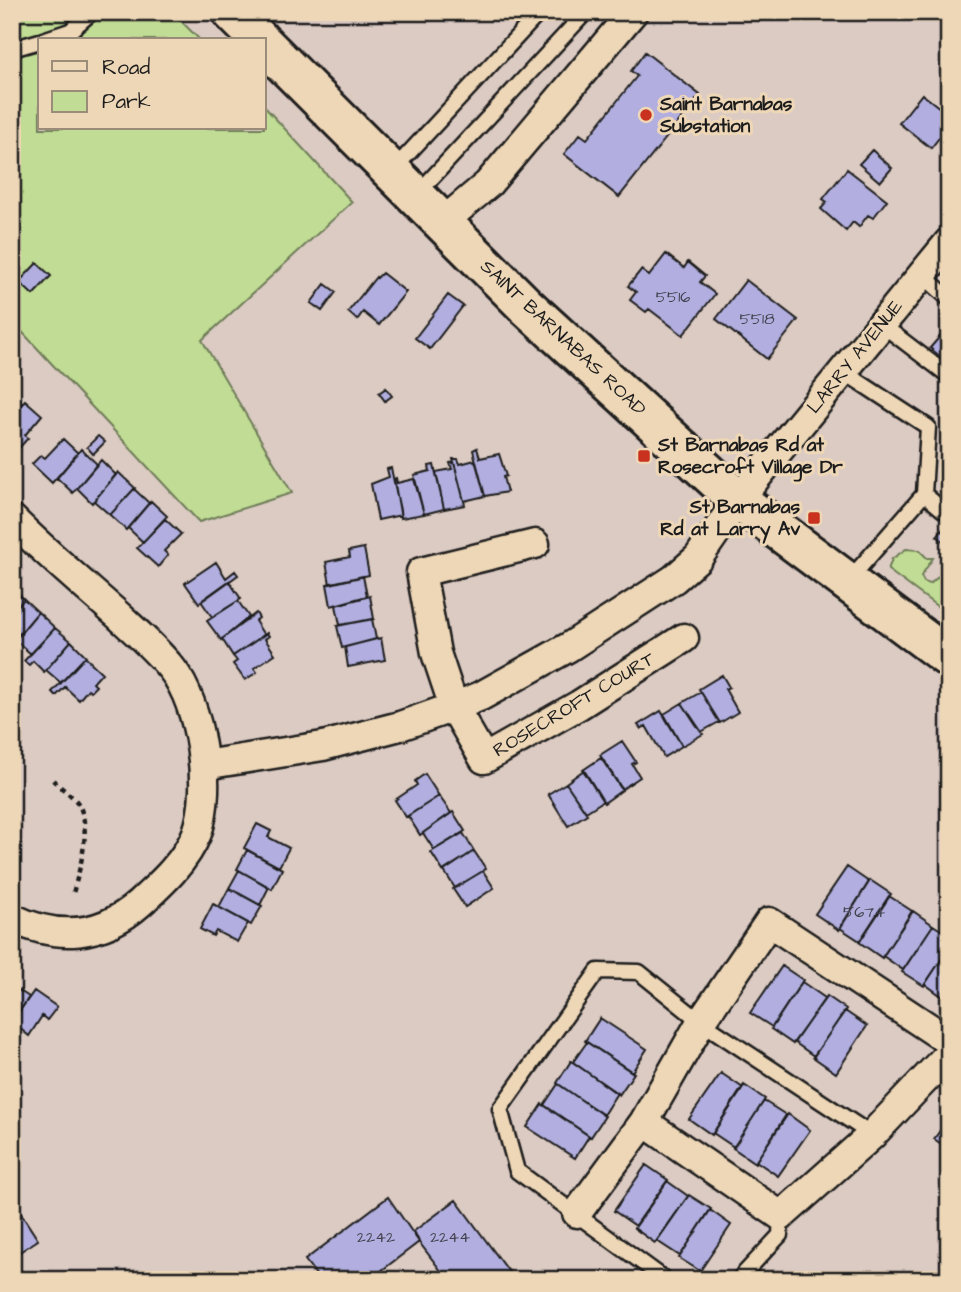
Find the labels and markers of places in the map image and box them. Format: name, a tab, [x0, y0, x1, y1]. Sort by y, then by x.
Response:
place label: Saint Barnabas Substation	[659, 91, 793, 140]
marker: Saint Barnabas Substation	[638, 107, 654, 123]
place label: St Barnabas Rd at Rosecroft Village Dr	[657, 432, 843, 482]
marker: St Barnabas Rd at Rosecroft Village Dr	[636, 448, 652, 464]
place label: St Barnabas Rd at Larry Av	[660, 494, 800, 544]
marker: St Barnabas Rd at Larry Av	[806, 510, 822, 526]

